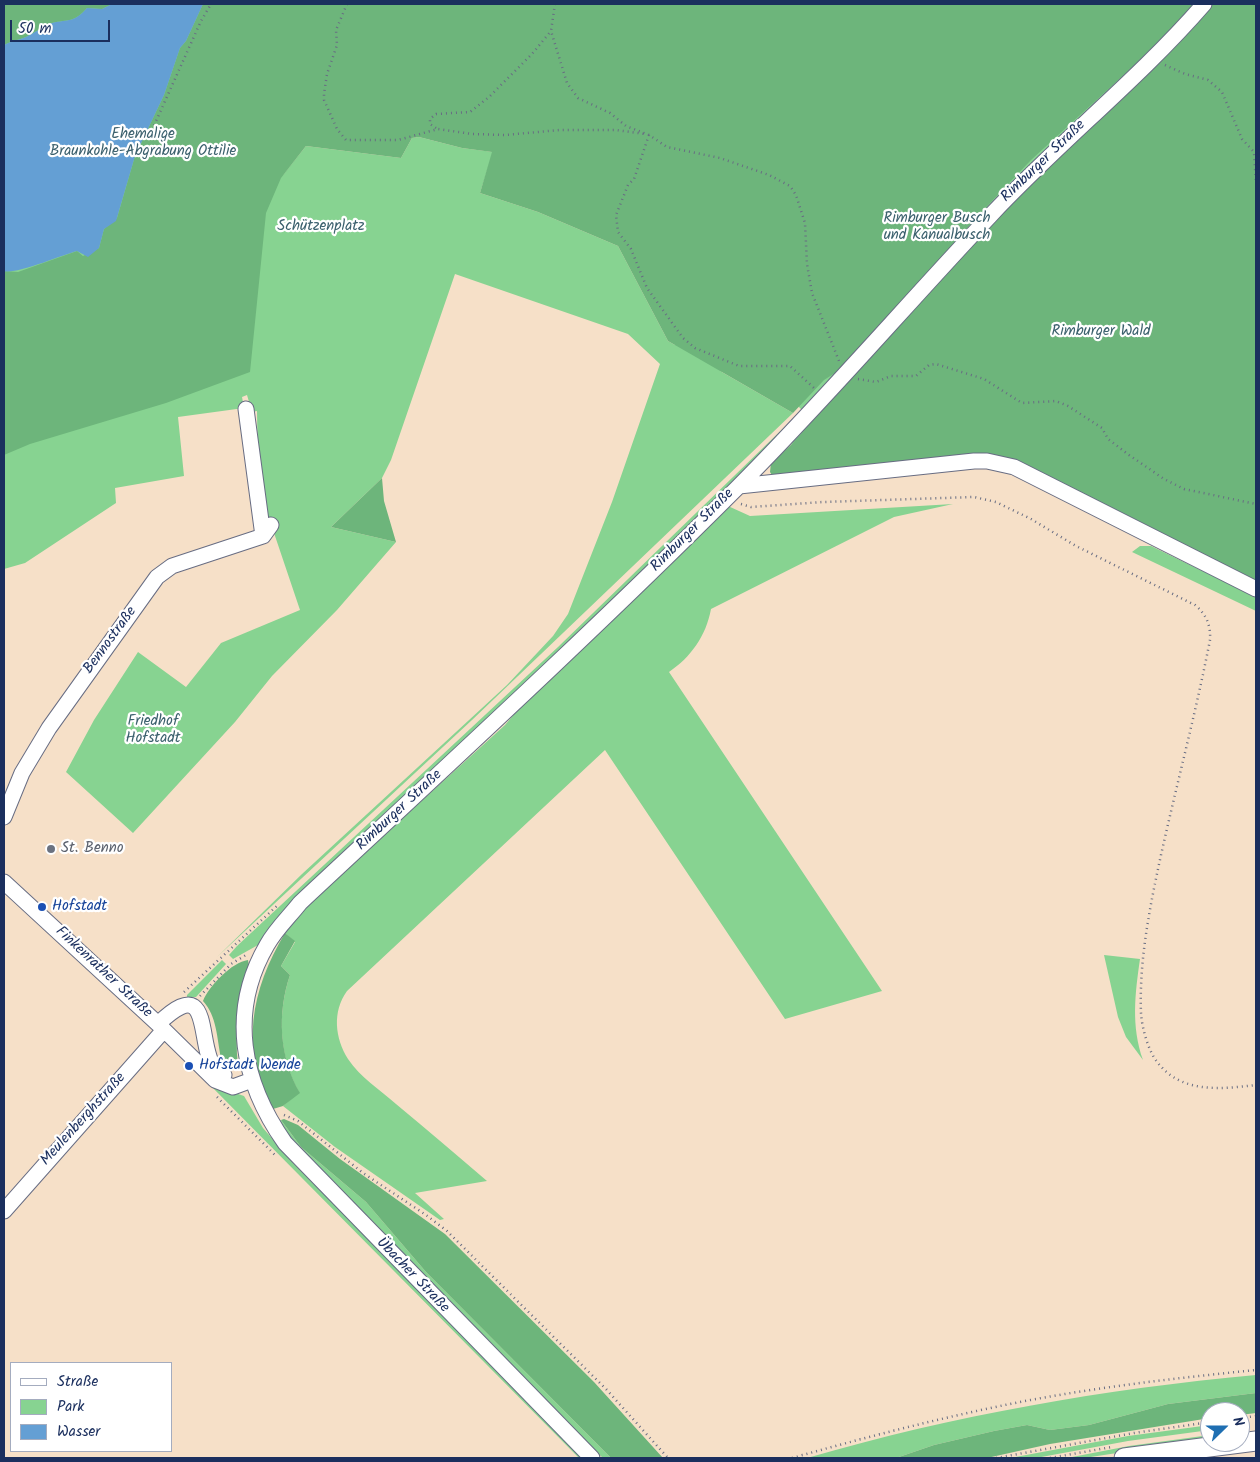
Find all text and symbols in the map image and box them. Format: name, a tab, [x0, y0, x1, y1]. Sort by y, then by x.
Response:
scale bar	[12, 10, 112, 42]
text: 50 m	[18, 17, 52, 41]
street label: Rimburger Straße	[998, 117, 1090, 207]
park label: Ehemalige Braunkohle-Abgrabung Ottilie	[50, 126, 236, 161]
park label: Rimburger Busch und Kanualbusch	[883, 210, 991, 245]
park label: Schützenplatz	[277, 218, 365, 236]
park label: Rimburger Wald	[1051, 323, 1151, 341]
street label: Rimburger Straße	[648, 486, 738, 576]
street label: Bennostraße	[81, 604, 141, 678]
park label: Friedhof Hofstadt	[125, 713, 181, 748]
street label: Rimburger Straße	[353, 767, 447, 855]
place label: St. Benno	[61, 840, 123, 858]
marker: St. Benno	[45, 843, 57, 855]
place label: Hofstadt	[52, 898, 107, 916]
marker: Hofstadt	[36, 901, 48, 913]
street label: Finkenrather Straße	[51, 923, 155, 1023]
place label: Hofstadt Wende	[199, 1057, 301, 1075]
marker: Hofstadt Wende	[183, 1060, 195, 1072]
street label: Meulenberghstraße	[38, 1070, 130, 1170]
street label: Übacher Straße	[372, 1235, 452, 1317]
legend	[10, 1362, 172, 1452]
text: Straße	[57, 1370, 98, 1394]
text: Park	[57, 1395, 84, 1419]
north arrow	[1200, 1402, 1250, 1452]
text: N	[1226, 1414, 1250, 1430]
text: Wasser	[57, 1420, 100, 1444]

